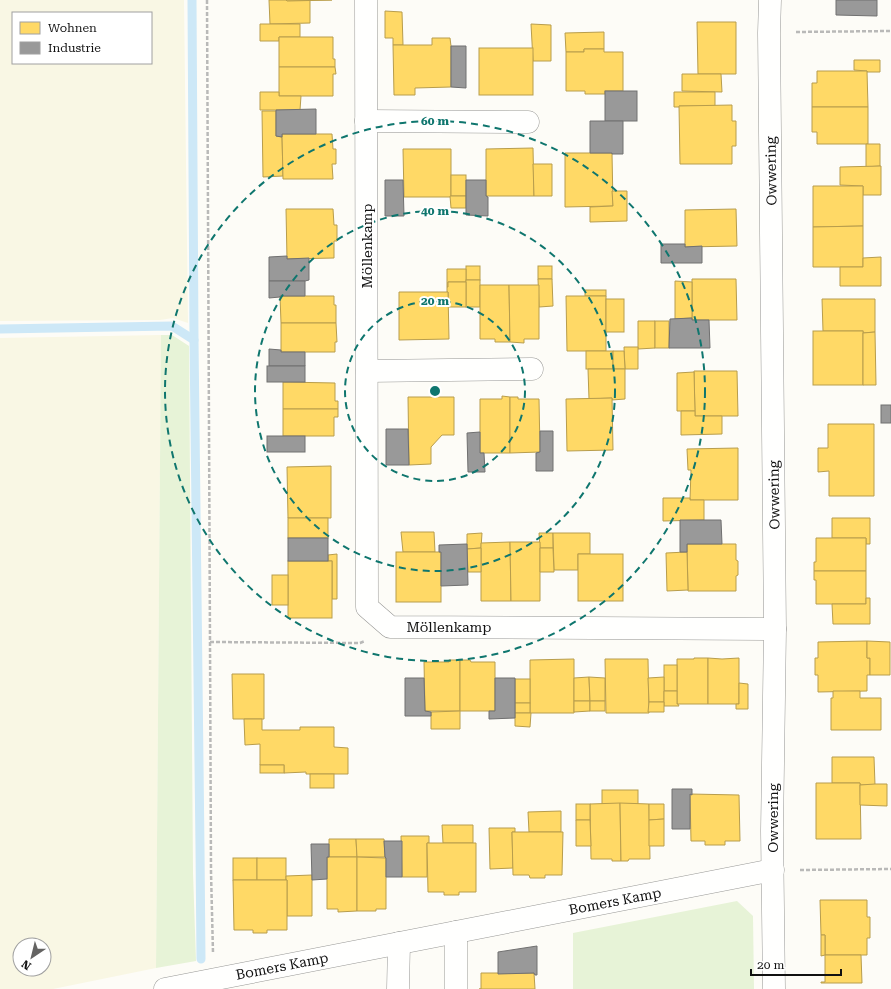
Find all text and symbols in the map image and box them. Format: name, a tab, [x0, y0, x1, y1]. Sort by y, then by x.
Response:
legend	[12, 12, 152, 64]
text: Wohnen	[48, 21, 97, 35]
text: Industrie	[48, 41, 101, 55]
text: 60 m	[421, 114, 449, 128]
street label: Owwering	[762, 136, 780, 206]
street label: Möllenkamp	[359, 204, 375, 288]
text: 40 m	[421, 204, 449, 218]
text: 20 m	[421, 294, 449, 308]
centre of rings	[428, 384, 442, 398]
street label: Owwering	[765, 460, 783, 530]
street label: Möllenkamp	[407, 619, 491, 635]
street label: Owwering	[765, 783, 781, 853]
street label: Bomers Kamp	[567, 884, 663, 918]
north arrow	[12, 937, 52, 977]
street label: Bomers Kamp	[234, 949, 330, 983]
scale bar	[751, 951, 841, 977]
text: N	[19, 957, 34, 973]
text: 20 m	[757, 958, 784, 972]

